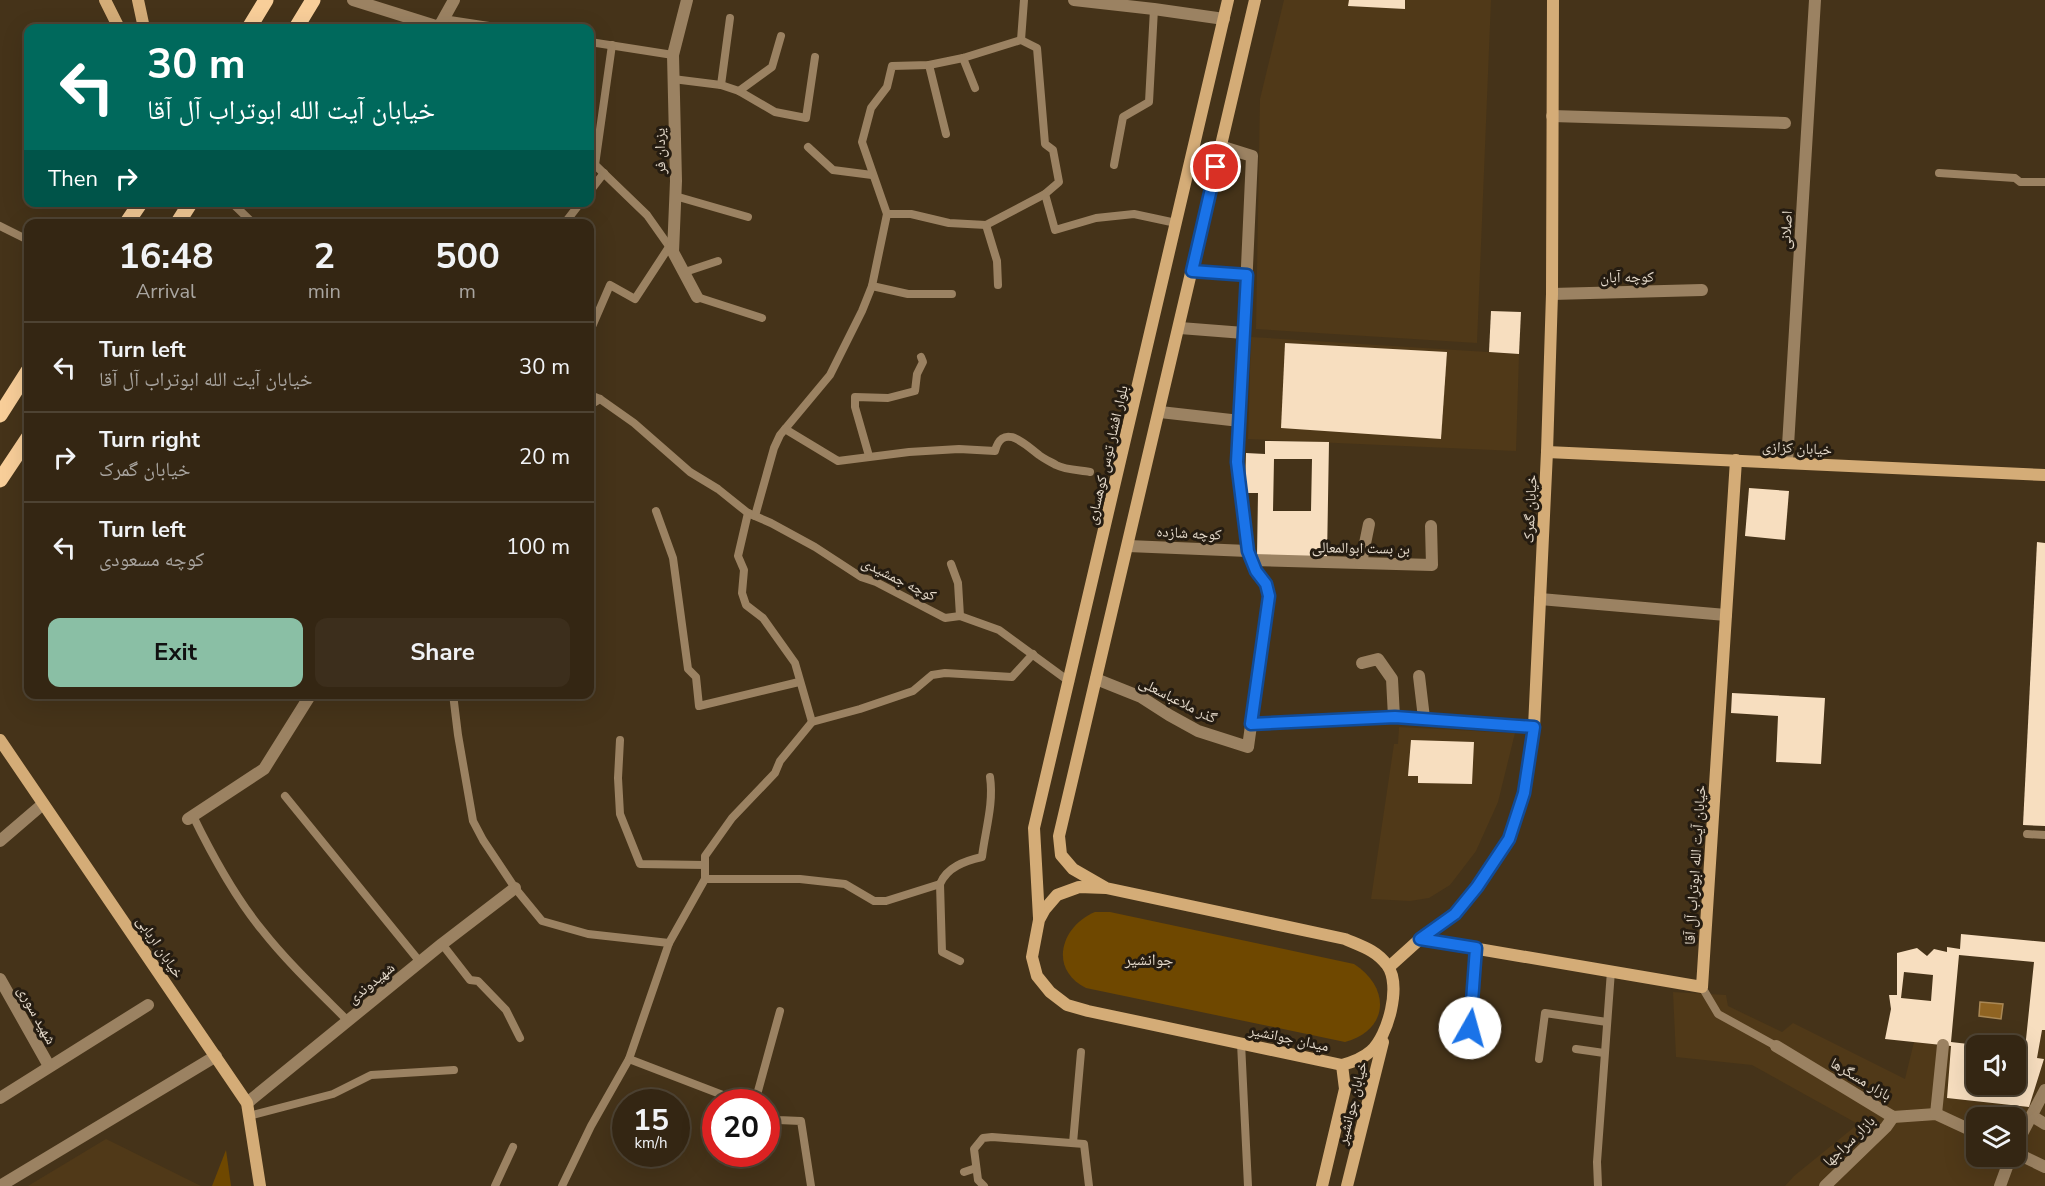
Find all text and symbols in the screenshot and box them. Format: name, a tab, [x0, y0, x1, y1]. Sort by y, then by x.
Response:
text: 30 m	[147, 36, 246, 93]
icon: left	[48, 48, 126, 126]
text: خیابان آیت الله ابوتراب آل آقا	[147, 92, 435, 129]
street label: یزدان فر	[650, 128, 670, 175]
pin	[1190, 141, 1241, 192]
icon: arrive	[1199, 150, 1232, 183]
icon: right	[110, 162, 143, 195]
text: Then	[48, 164, 98, 194]
street label: اصلانی	[1775, 210, 1797, 250]
text: 16:48	[118, 232, 214, 281]
text: 2	[313, 232, 335, 281]
text: 500	[435, 232, 500, 281]
street label: کوچه آبان	[1600, 267, 1654, 287]
text: Arrival	[136, 278, 196, 305]
text: min	[308, 278, 341, 305]
text: m	[459, 278, 476, 305]
text: Turn left	[99, 335, 186, 365]
icon: left	[48, 351, 81, 384]
text: 30 m	[519, 352, 570, 382]
text: خیابان آیت الله ابوتراب آل آقا	[99, 366, 313, 393]
street label: بلوار افشار توس کوهساری	[1081, 383, 1133, 527]
text: Turn right	[99, 425, 200, 455]
street label: خیابان کزازی	[1761, 436, 1833, 460]
icon: right	[48, 441, 81, 474]
text: 20 m	[519, 442, 570, 472]
text: خیابان گمرک	[99, 456, 190, 483]
street label: خیابان گمرک	[1518, 474, 1542, 544]
text: Turn left	[99, 515, 186, 545]
street label: کوچه شازده	[1156, 521, 1222, 545]
icon: left	[48, 531, 81, 564]
text: 100 m	[506, 532, 570, 562]
street label: بن بست ابوالمعالی	[1312, 537, 1410, 559]
text: کوچه مسعودی	[99, 546, 204, 573]
street label: کوچه جمشیدی	[858, 552, 940, 606]
button: Exit	[48, 618, 303, 687]
button: Share	[315, 618, 570, 687]
street label: گذر ملاعباسعلی	[1136, 672, 1221, 728]
street label: خیابان آیت الله ابوتراب آل آقا	[1679, 784, 1711, 946]
street label: خیابان اربابی	[132, 912, 188, 982]
district label: جوانشیر	[1124, 949, 1173, 971]
street label: شهیدوندی	[343, 958, 399, 1008]
street label: شهید سوری	[13, 982, 61, 1048]
position arrow	[1438, 996, 1502, 1060]
street label: میدان جوانشیر	[1246, 1020, 1331, 1056]
map controls	[1966, 1035, 2026, 1167]
button: sound	[1966, 1035, 2026, 1095]
street label: بازار مسگرها	[1827, 1053, 1895, 1105]
street label: خیابان جوانشیر	[1332, 1059, 1372, 1148]
speed limit sign: 20	[702, 1089, 780, 1167]
text: 15	[633, 1100, 669, 1141]
button: layers	[1966, 1107, 2026, 1167]
street label: بازار سراجها	[1819, 1111, 1879, 1171]
text: km/h	[634, 1133, 668, 1153]

